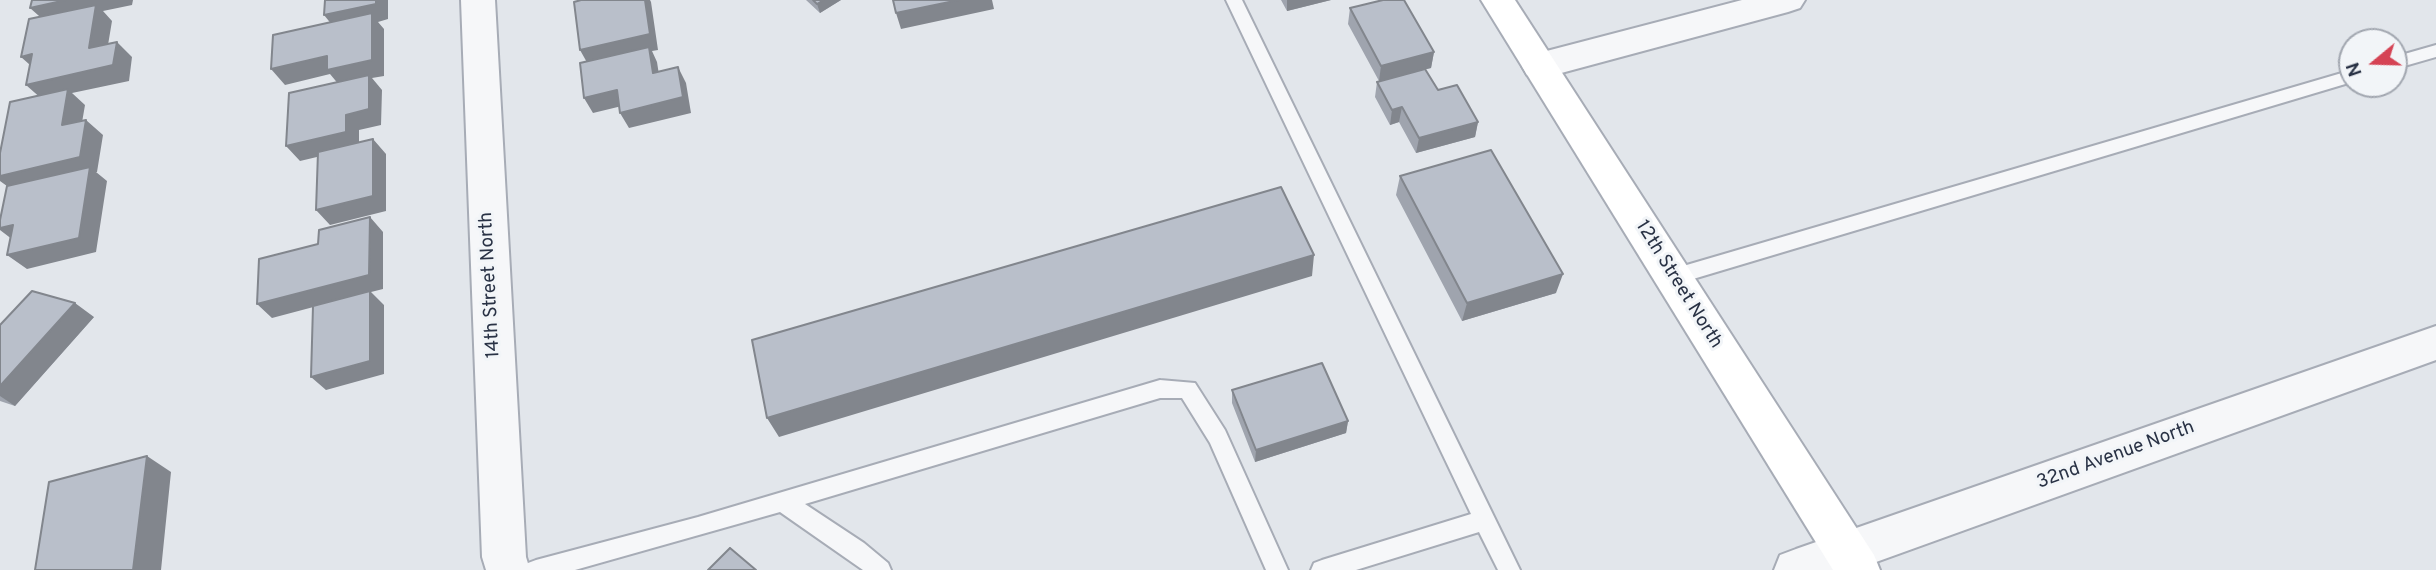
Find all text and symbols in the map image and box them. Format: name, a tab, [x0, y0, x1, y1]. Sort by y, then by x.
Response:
north arrow	[2338, 28, 2408, 98]
text: N	[2341, 59, 2369, 80]
street label: 14th Street North	[476, 211, 506, 359]
street label: 12th Street North	[1629, 217, 1727, 353]
street label: 32nd Avenue North	[2034, 417, 2198, 495]

